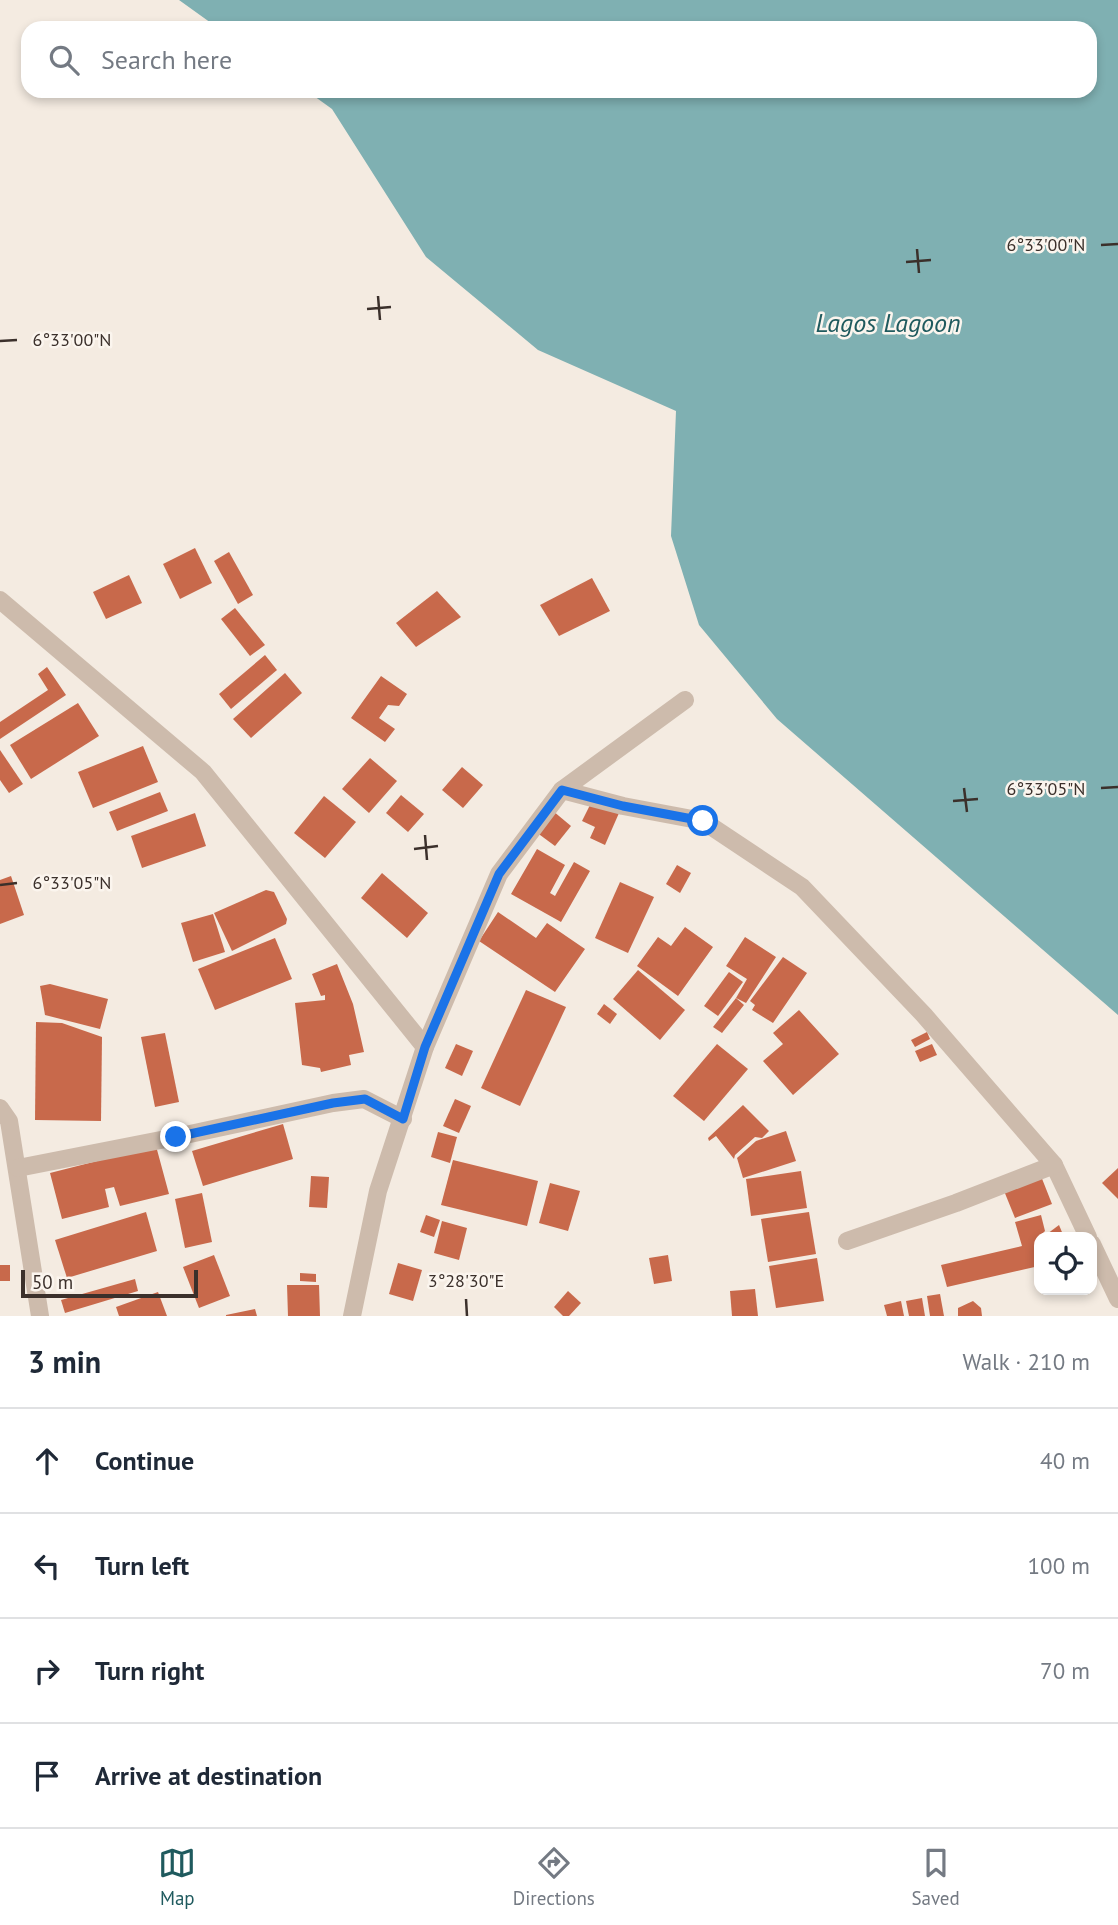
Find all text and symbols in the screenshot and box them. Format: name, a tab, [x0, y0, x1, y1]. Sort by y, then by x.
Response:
search box	[21, 21, 1097, 98]
icon: search	[45, 41, 83, 79]
text: Search here	[101, 43, 232, 76]
text: 6°33'00"N	[1007, 233, 1085, 256]
water label: Lagos Lagoon	[815, 306, 961, 339]
text: 6°33'00"N	[33, 328, 111, 351]
text: 6°33'05"N	[1007, 777, 1085, 800]
route start	[687, 805, 718, 836]
text: 6°33'05"N	[33, 871, 111, 894]
route end	[160, 1121, 191, 1152]
map controls	[1034, 1232, 1097, 1295]
button: locate	[1034, 1232, 1097, 1295]
scale bar	[21, 1267, 198, 1299]
text: 3°28'30"E	[428, 1269, 504, 1292]
text: 50 m	[32, 1270, 73, 1294]
text: 3 min	[28, 1342, 101, 1381]
text: Walk · 210 m	[963, 1347, 1090, 1376]
icon: ahead	[28, 1442, 66, 1480]
text: Continue	[95, 1444, 194, 1477]
text: 40 m	[1040, 1446, 1090, 1475]
icon: left	[28, 1547, 66, 1585]
text: Turn left	[95, 1549, 189, 1582]
text: 100 m	[1028, 1551, 1090, 1580]
icon: right	[28, 1652, 66, 1690]
text: Turn right	[95, 1654, 204, 1687]
text: 70 m	[1040, 1656, 1090, 1685]
icon: arrive	[28, 1757, 66, 1795]
text: Arrive at destination	[95, 1759, 322, 1792]
tab: Map	[158, 1844, 196, 1910]
tab: Directions	[513, 1844, 595, 1910]
tab: Saved	[911, 1844, 960, 1910]

